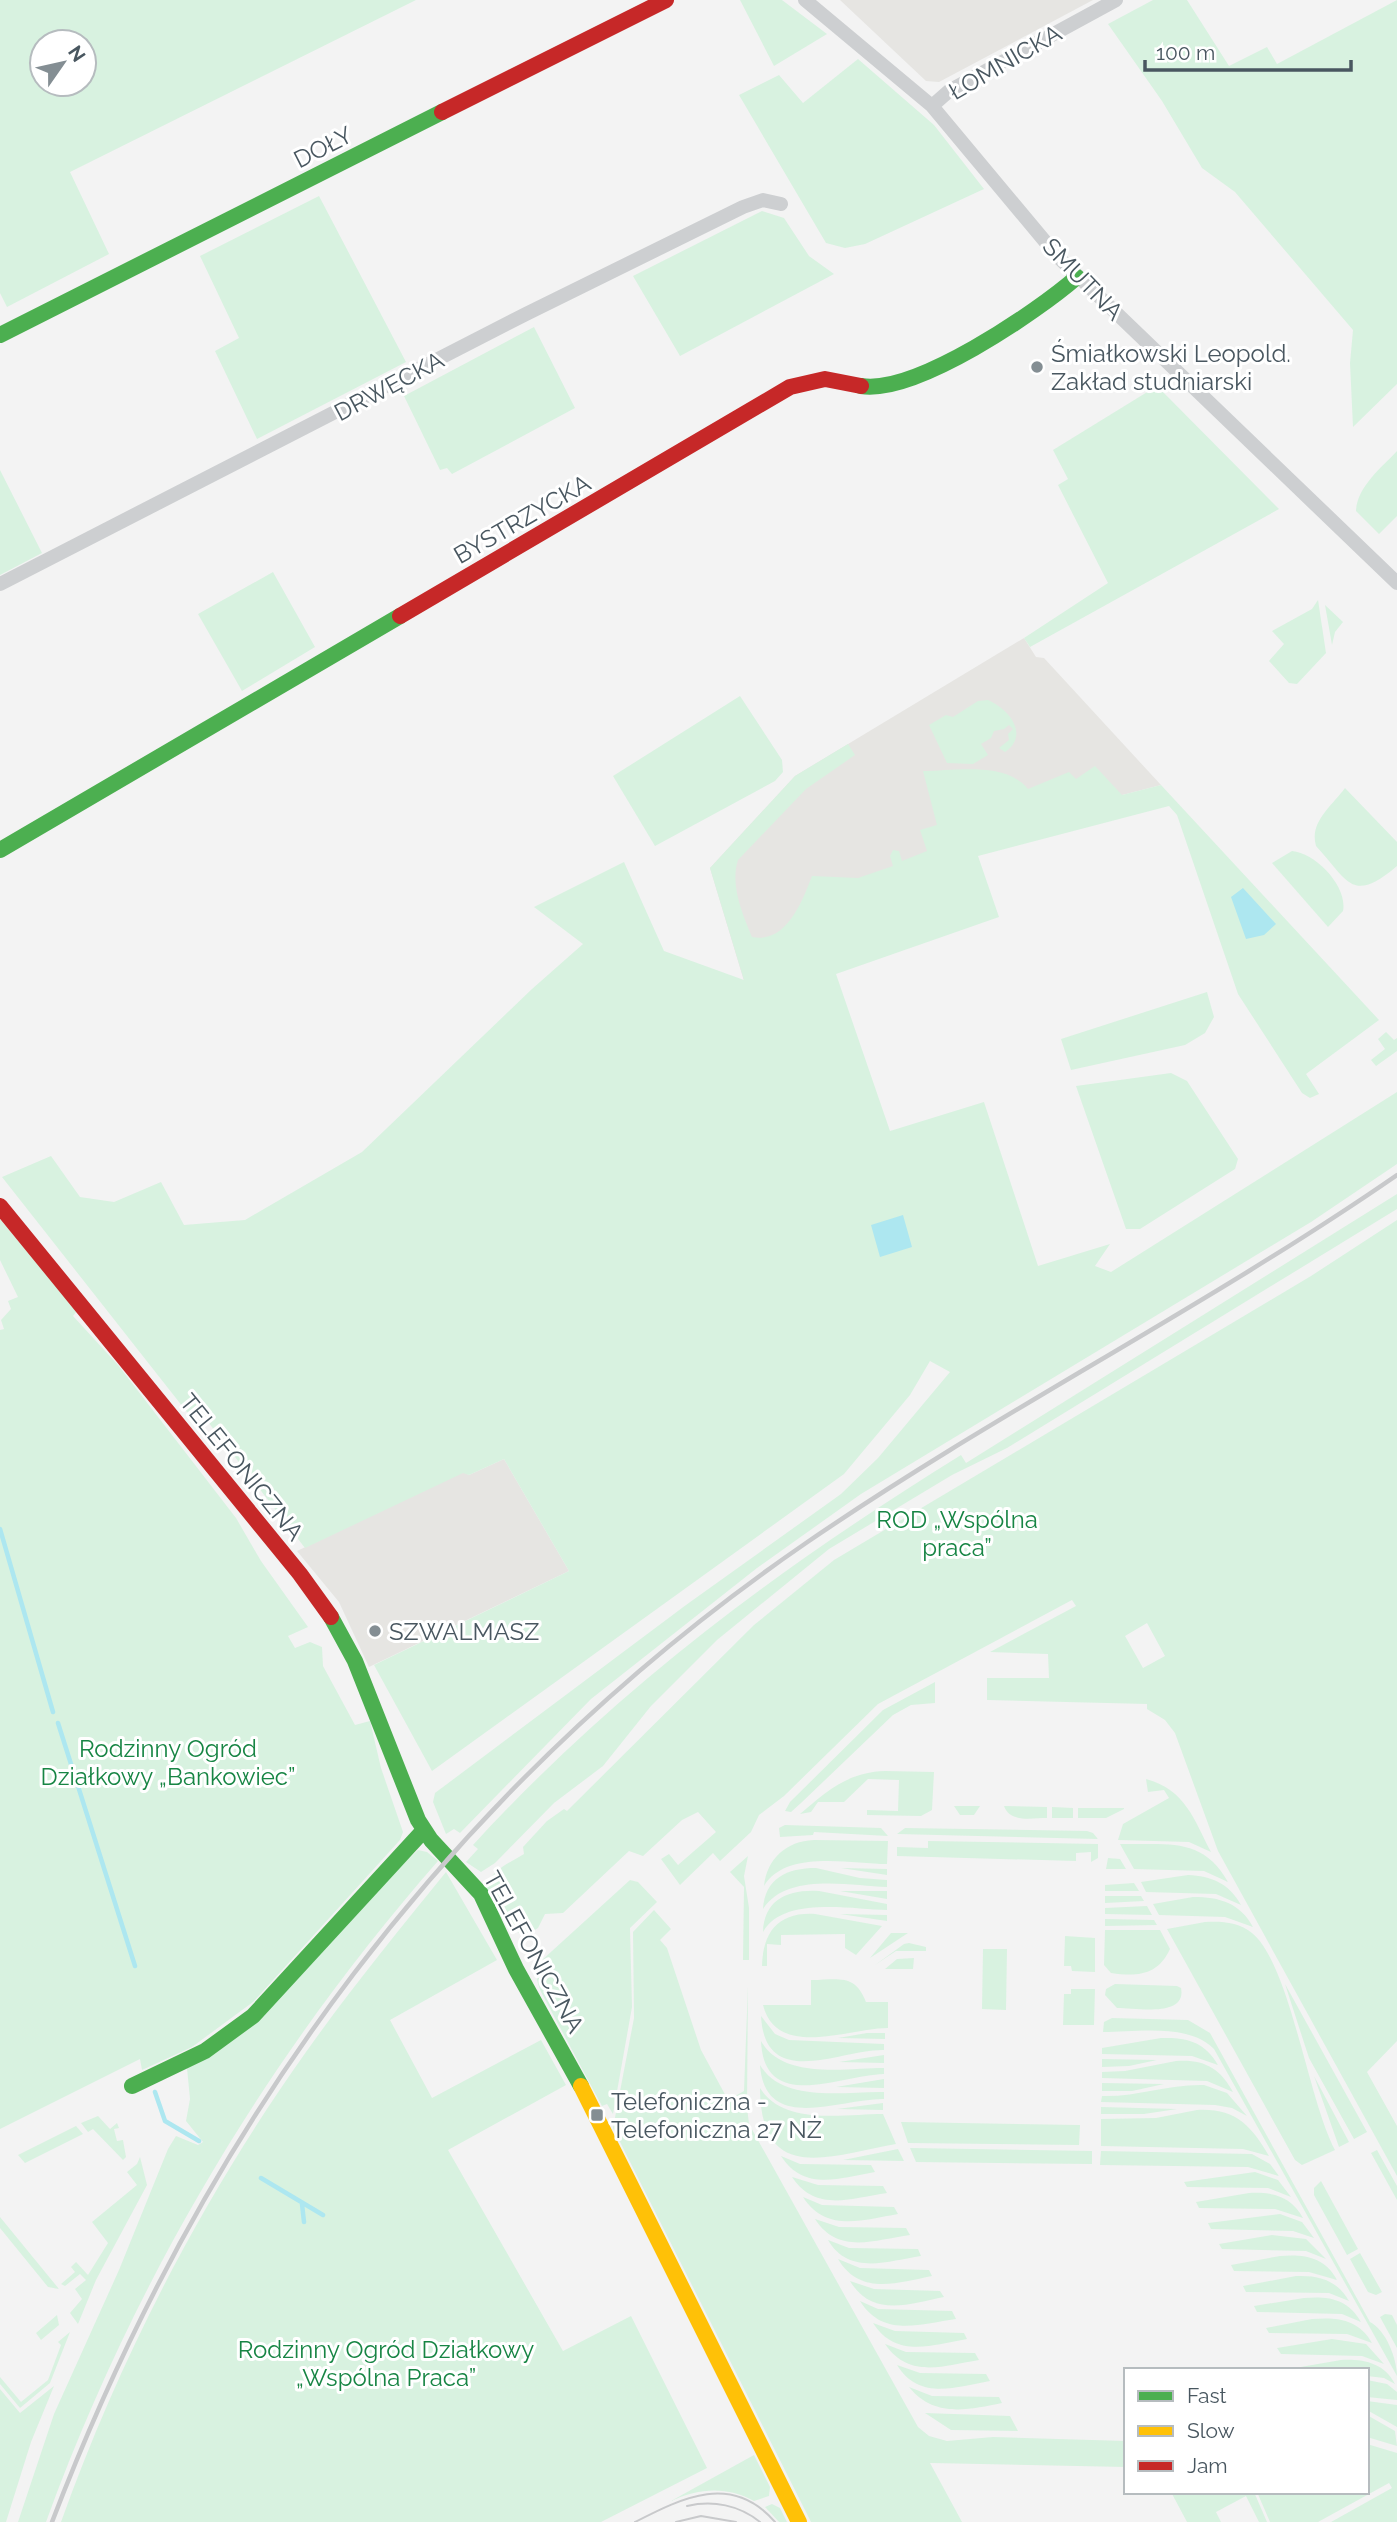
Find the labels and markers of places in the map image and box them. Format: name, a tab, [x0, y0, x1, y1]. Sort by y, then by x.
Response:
place label: Śmiałkowski Leopold. Zakład studniarski	[1051, 339, 1291, 396]
marker: Śmiałkowski Leopold. Zakład studniarski	[1029, 359, 1045, 375]
place label: SZWALMASZ	[389, 1617, 539, 1646]
marker: SZWALMASZ	[367, 1623, 383, 1639]
place label: Telefoniczna - Telefoniczna 27 NŻ	[611, 2087, 822, 2144]
marker: Telefoniczna - Telefoniczna 27 NŻ	[589, 2107, 605, 2123]

